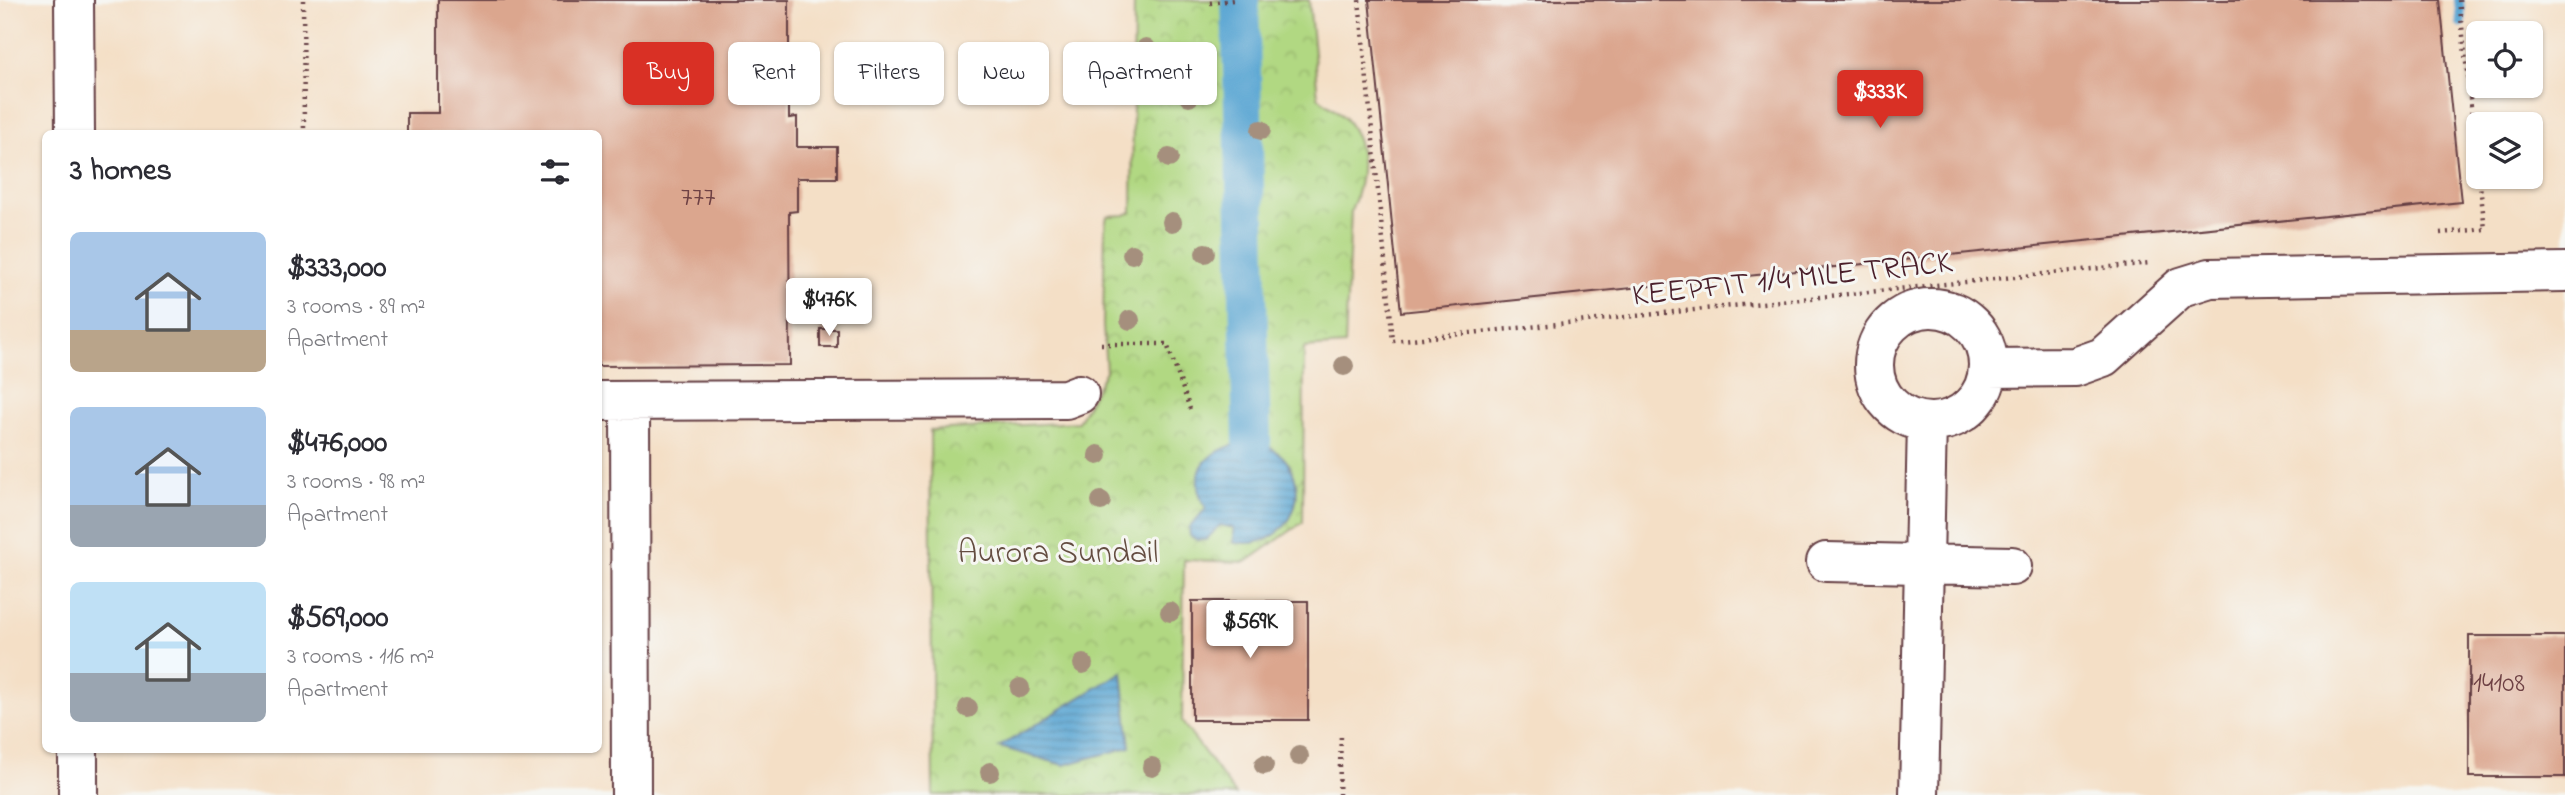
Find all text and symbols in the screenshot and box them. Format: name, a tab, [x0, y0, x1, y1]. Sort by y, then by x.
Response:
map controls	[2466, 21, 2543, 189]
button: locate	[2466, 21, 2543, 98]
chip: Buy	[623, 42, 714, 105]
chip: Rent	[728, 42, 820, 105]
chip: Filters	[834, 42, 944, 105]
chip: New	[958, 42, 1049, 105]
chip: Apartment	[1063, 42, 1217, 105]
pin: $333K	[1831, 71, 1929, 130]
text: $333K	[1853, 76, 1907, 109]
button: layers	[2466, 112, 2543, 189]
text: 3 homes	[70, 150, 172, 194]
icon: filters	[536, 153, 574, 191]
house number: 777	[681, 178, 716, 219]
street label: KEEPFIT 1/4 MILE TRACK	[1630, 240, 1955, 321]
text: $333,000	[287, 247, 386, 291]
icon: home	[126, 260, 210, 344]
pin: $476K	[780, 278, 878, 338]
text: $476K	[802, 284, 856, 317]
text: 3 rooms · 89 m²	[287, 291, 425, 324]
text: Apartment	[287, 324, 388, 357]
text: $476,000	[287, 422, 387, 466]
icon: home	[126, 435, 210, 519]
text: 3 rooms · 98 m²	[287, 466, 425, 499]
text: Apartment	[287, 499, 388, 532]
park label: Aurora Sundail	[958, 531, 1158, 578]
text: $569,000	[287, 597, 389, 641]
pin: $569K	[1201, 600, 1299, 660]
text: $569K	[1222, 606, 1278, 639]
icon: home	[126, 610, 210, 694]
text: 3 rooms · 116 m²	[287, 641, 434, 674]
house number: 14108	[2473, 664, 2525, 705]
text: Apartment	[287, 674, 388, 707]

